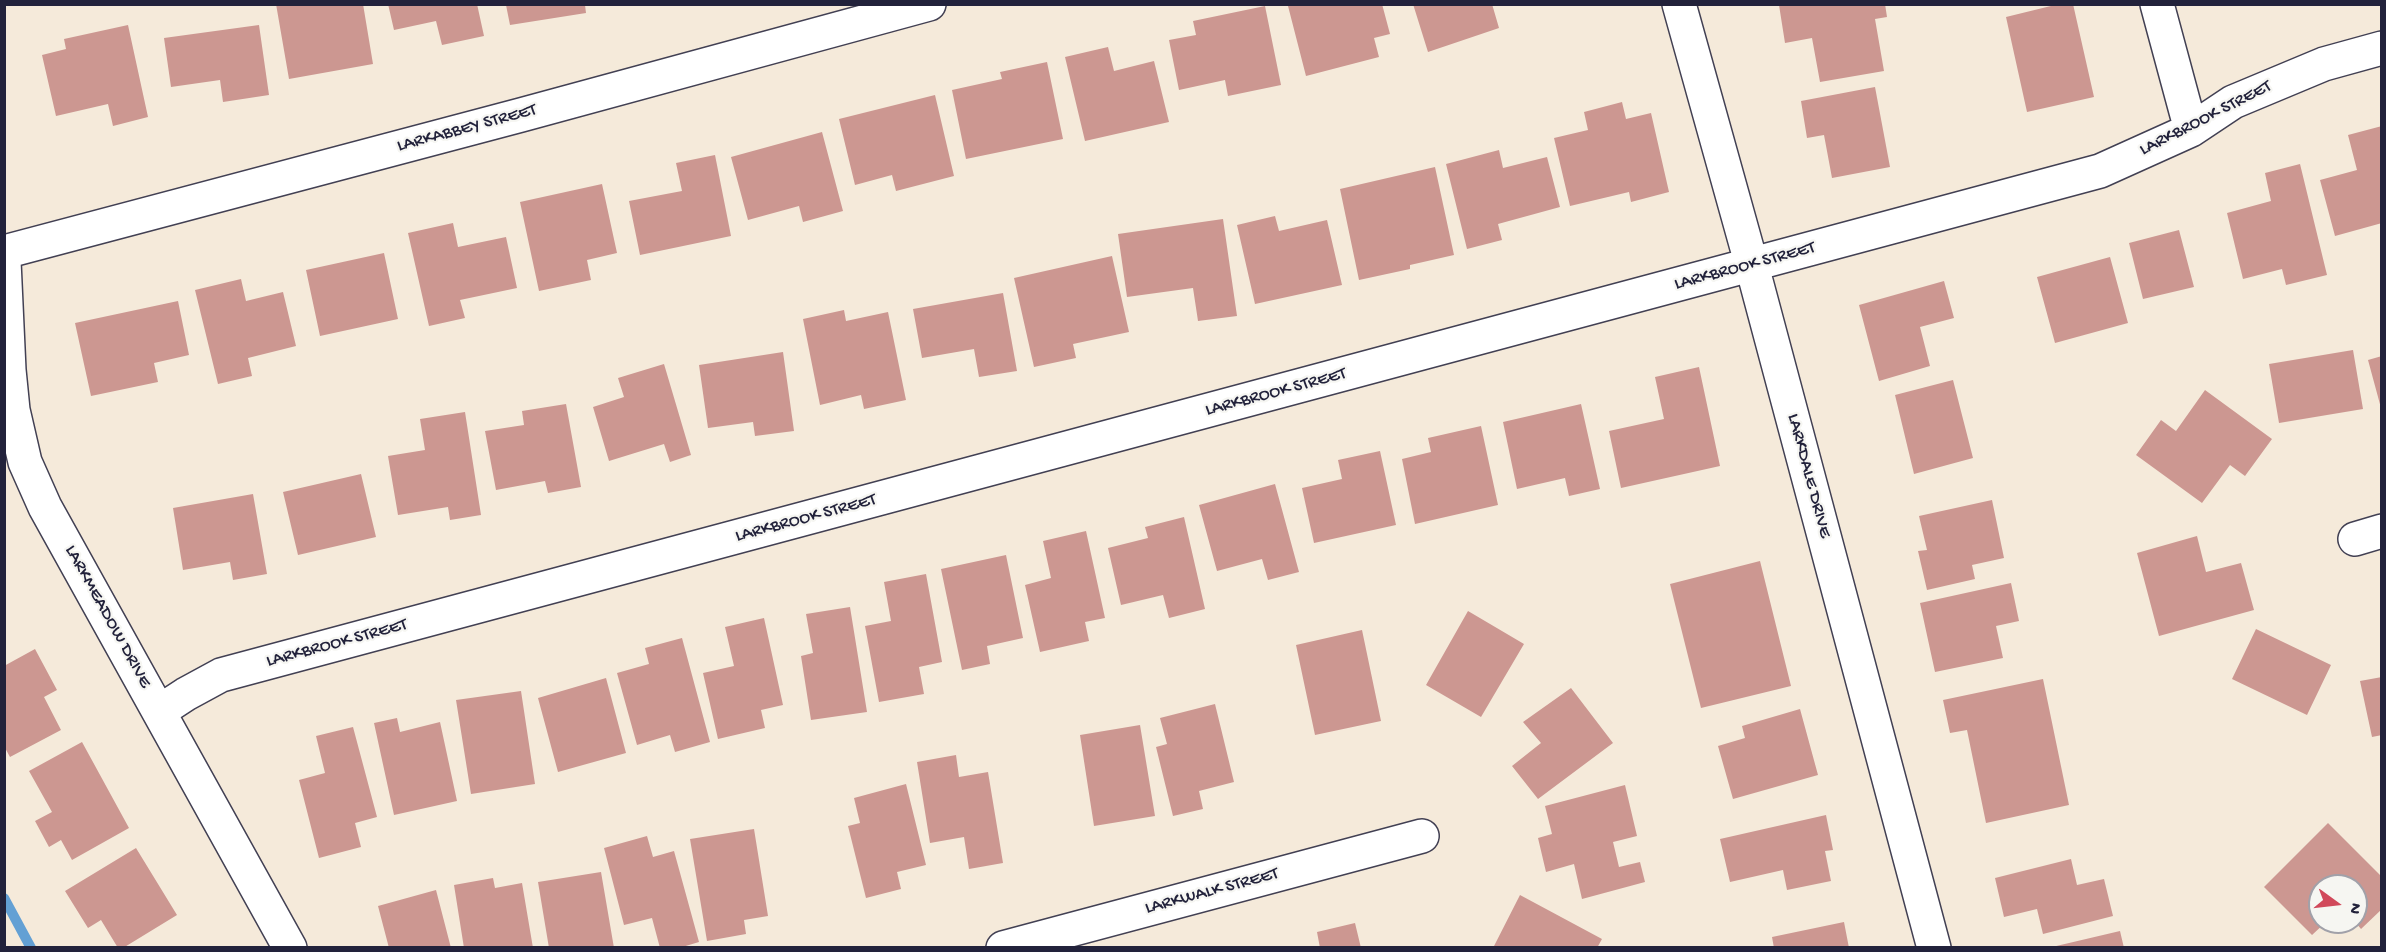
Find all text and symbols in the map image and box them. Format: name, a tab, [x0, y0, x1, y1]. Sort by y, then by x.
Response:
street label: LARKBROOK STREET	[2136, 76, 2276, 162]
street label: LARKABBEY STREET	[395, 100, 539, 158]
street label: LARKBROOK STREET	[1672, 238, 1818, 296]
street label: LARKBROOK STREET	[1203, 364, 1349, 422]
street label: LARKDALE DRIVE	[1781, 412, 1835, 540]
street label: LARKBROOK STREET	[733, 490, 879, 548]
street label: LARKMEADOW DRIVE	[59, 542, 155, 692]
street label: LARKBROOK STREET	[264, 615, 410, 673]
street label: LARKWALK STREET	[1143, 864, 1281, 920]
north arrow	[2308, 874, 2368, 934]
text: N	[2343, 901, 2364, 916]

